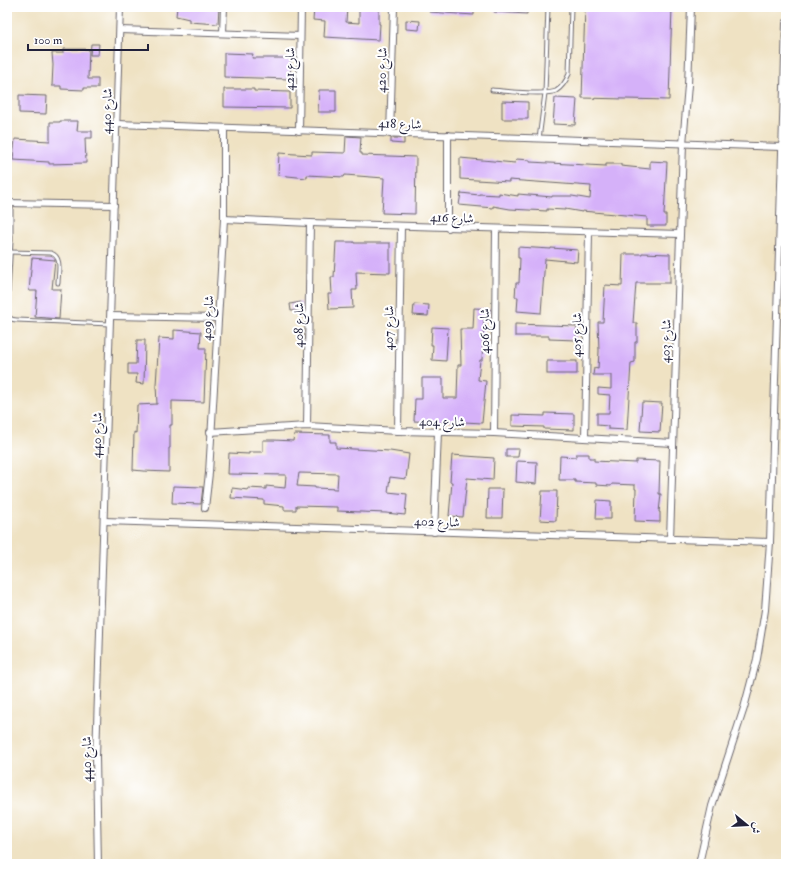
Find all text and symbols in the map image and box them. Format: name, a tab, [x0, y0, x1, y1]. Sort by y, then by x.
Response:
scale bar	[28, 26, 148, 52]
text: 100 m	[34, 33, 63, 48]
street label: شارع 421	[282, 47, 301, 91]
street label: شارع 420	[373, 47, 394, 93]
street label: شارع 440	[98, 88, 119, 134]
street label: شارع 418	[378, 115, 422, 136]
street label: شارع 416	[430, 209, 474, 230]
street label: شارع 409	[198, 295, 221, 342]
street label: شارع 408	[291, 302, 310, 348]
street label: شارع 407	[381, 305, 400, 351]
street label: شارع 406	[477, 308, 496, 354]
street label: شارع 405	[569, 313, 588, 358]
street label: شارع 403	[657, 319, 678, 363]
street label: شارع 440	[88, 412, 109, 458]
street label: شارع 404	[419, 414, 465, 433]
street label: شارع 402	[414, 513, 460, 534]
street label: شارع 440	[79, 736, 98, 782]
north arrow	[727, 805, 767, 845]
text: ش	[748, 821, 764, 835]

